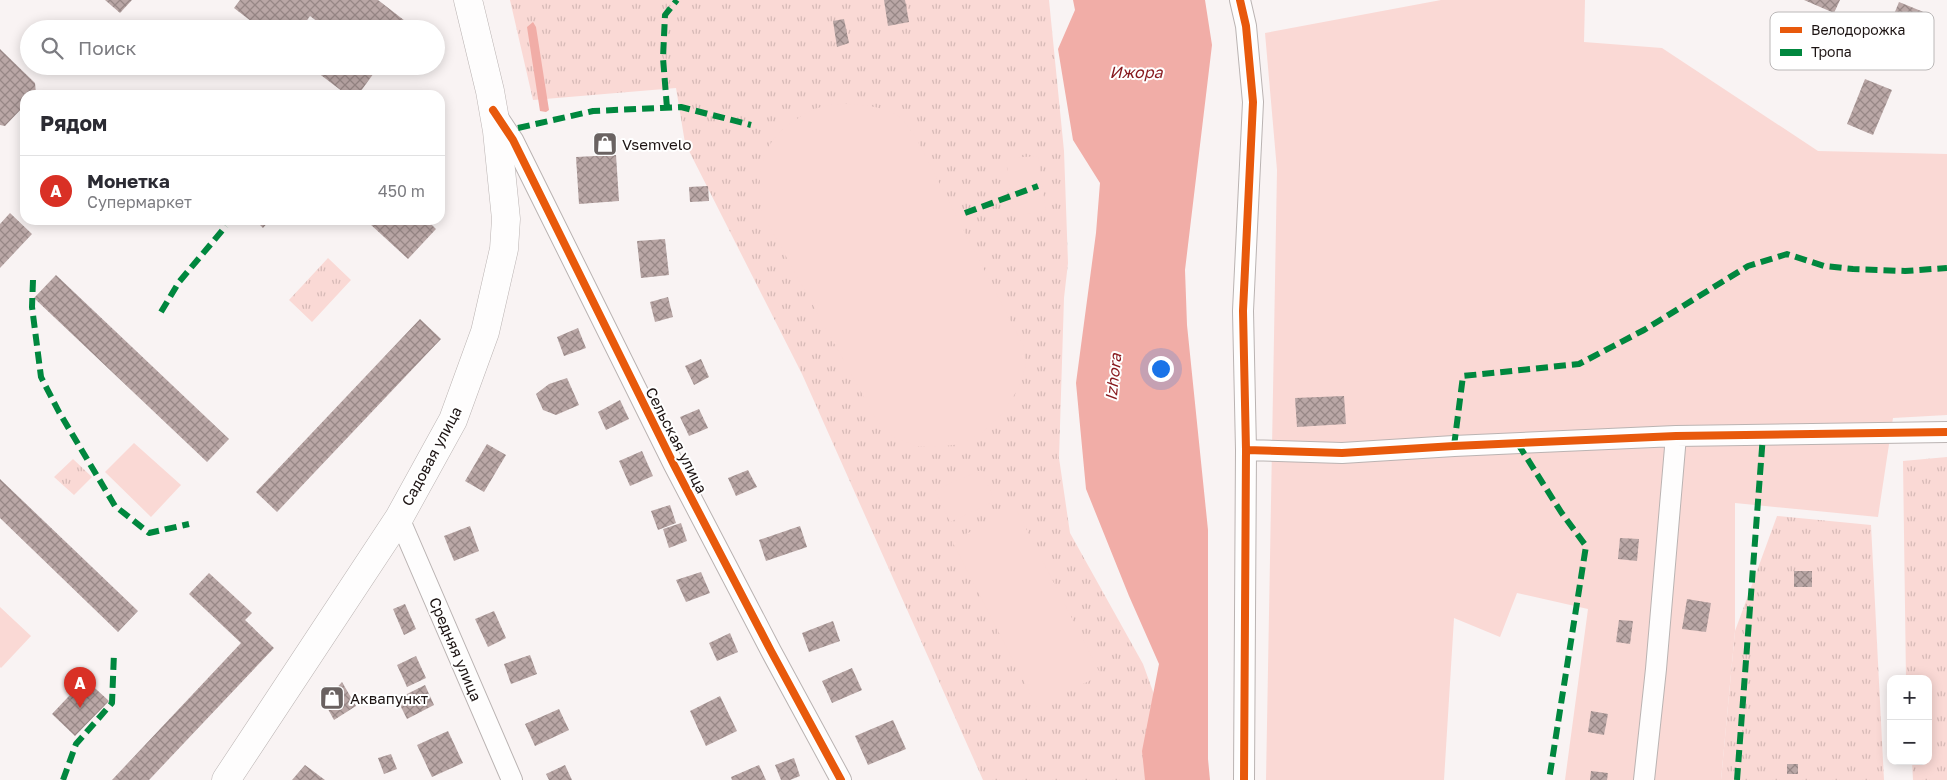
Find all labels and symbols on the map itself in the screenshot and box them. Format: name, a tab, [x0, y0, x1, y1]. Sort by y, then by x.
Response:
legend	[1770, 12, 1934, 70]
text: Велодорожка	[1811, 21, 1905, 38]
text: Тропа	[1811, 43, 1852, 60]
water label: Ижора	[1109, 62, 1164, 82]
shop icon: Vsemvelo	[592, 131, 618, 157]
place label: Vsemvelo	[622, 135, 691, 153]
water label: Izhora	[1101, 351, 1126, 402]
your location	[1148, 356, 1174, 382]
street label: Сельская улица	[642, 384, 712, 496]
street label: Садовая улица	[397, 403, 465, 509]
street label: Средняя улица	[426, 594, 486, 704]
pin: A	[64, 667, 96, 708]
shop icon: Аквапункт	[319, 685, 345, 711]
place label: Аквапункт	[350, 689, 429, 707]

